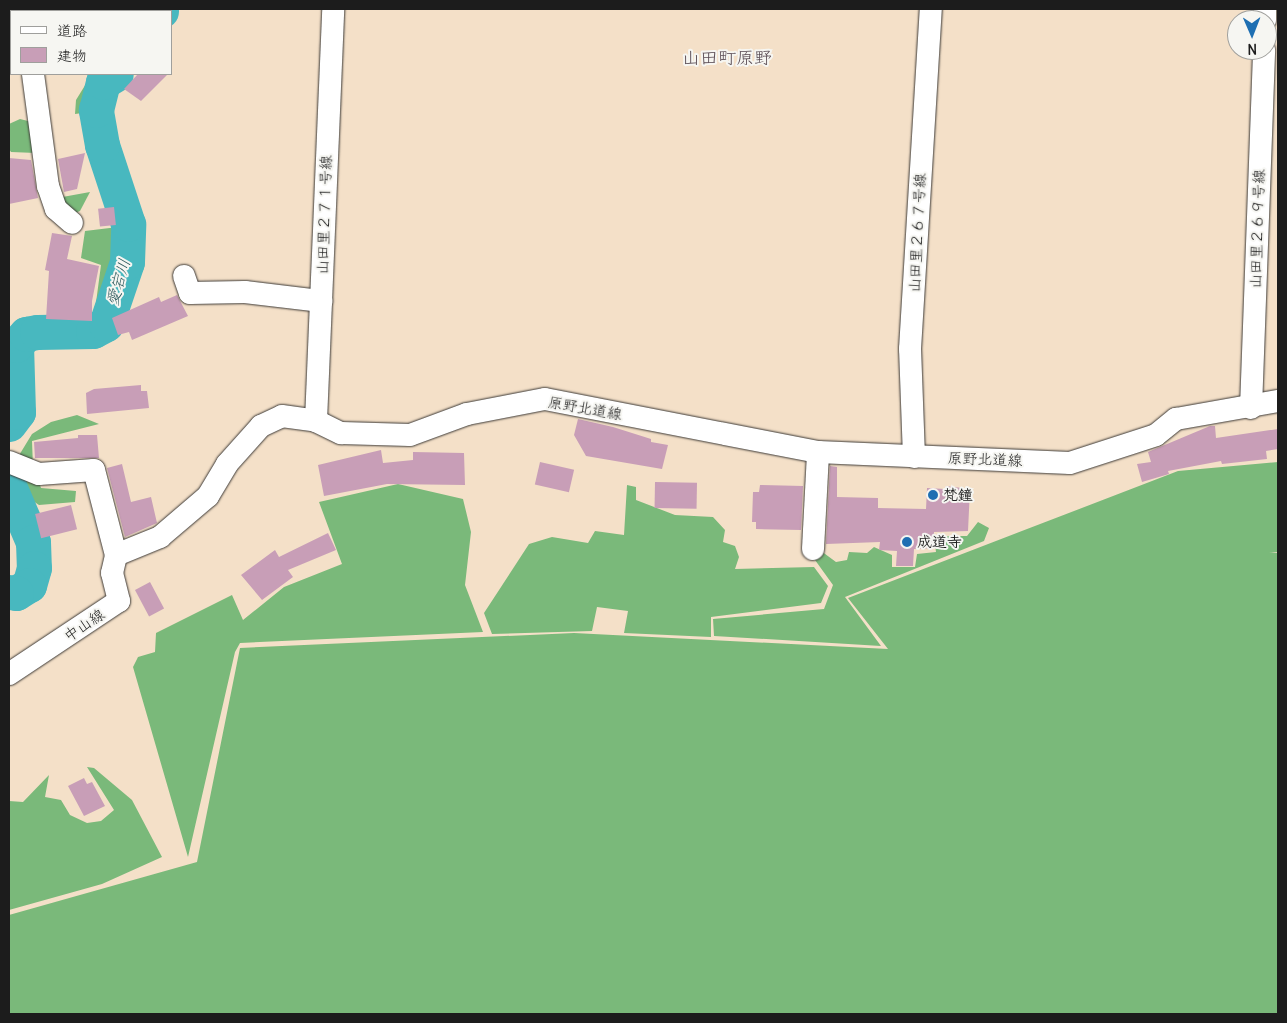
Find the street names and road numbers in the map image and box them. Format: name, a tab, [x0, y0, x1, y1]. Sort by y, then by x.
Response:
street label: 山田里２７１号線	[313, 155, 335, 275]
street label: 山田里２６９号線	[1246, 169, 1268, 289]
street label: 山田里２６７号線	[905, 173, 929, 293]
street label: 原野北道線	[547, 393, 623, 423]
street label: 原野北道線	[947, 449, 1023, 469]
street label: 中山線	[60, 605, 108, 645]

